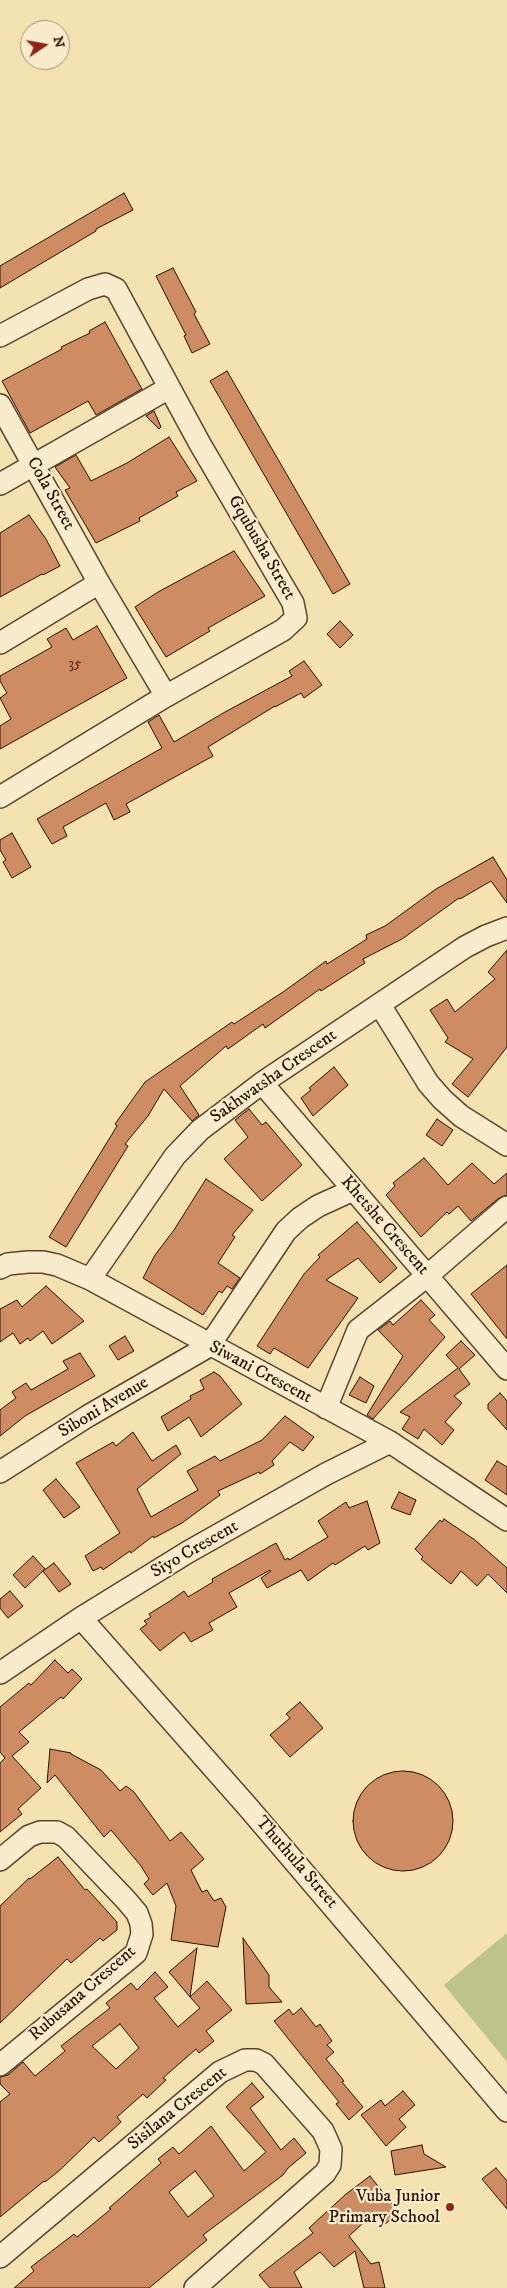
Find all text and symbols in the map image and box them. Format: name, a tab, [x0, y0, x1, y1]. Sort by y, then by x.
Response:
north arrow	[20, 20, 70, 70]
text: N	[49, 35, 69, 50]
street label: Cola Street	[21, 454, 79, 534]
street label: Gqubusha Street	[222, 492, 300, 604]
house number: 35	[68, 656, 82, 674]
street label: Sakhwatsha Crescent	[207, 1025, 341, 1129]
street label: Khetshe Crescent	[335, 1172, 433, 1280]
street label: Siwani Crescent	[205, 1337, 315, 1409]
street label: Siboni Avenue	[55, 1373, 153, 1443]
street label: Siyo Crescent	[147, 1516, 243, 1584]
street label: Thuthula Street	[250, 1813, 342, 1913]
street label: Rubusana Crescent	[25, 1942, 141, 2046]
street label: Sisilana Crescent	[124, 2063, 232, 2155]
place label: Vuba Junior Primary School	[329, 2186, 440, 2228]
marker: Vuba Junior Primary School	[444, 2201, 456, 2213]

